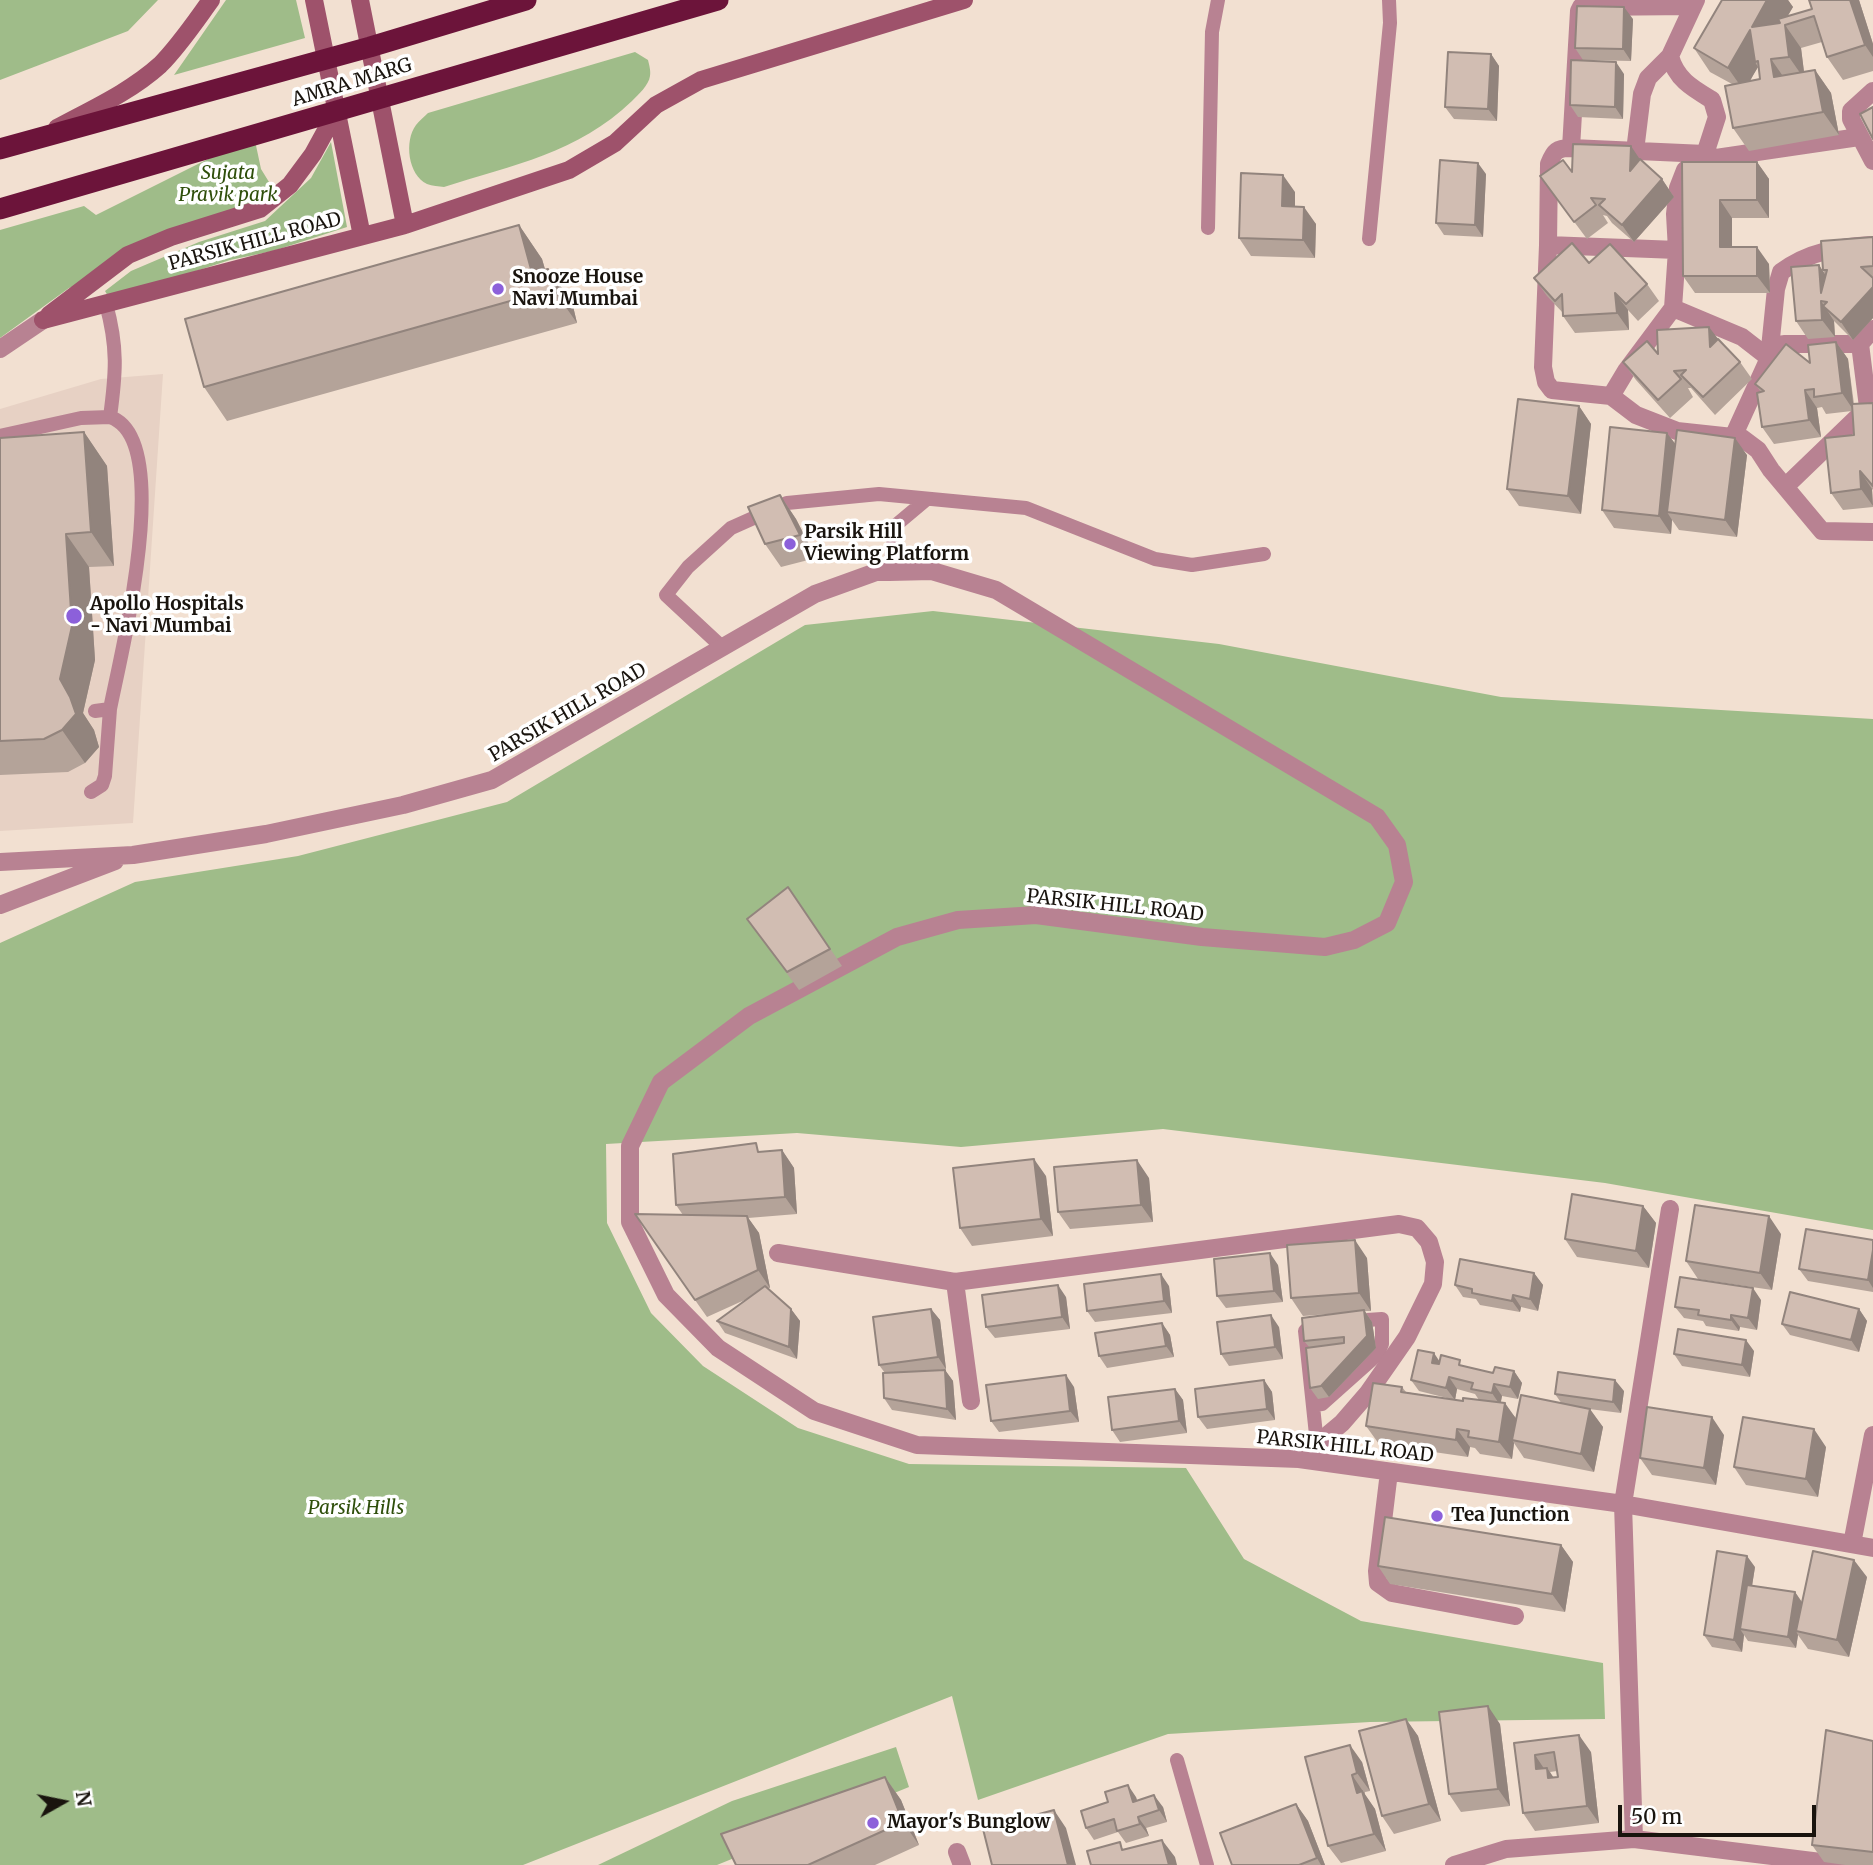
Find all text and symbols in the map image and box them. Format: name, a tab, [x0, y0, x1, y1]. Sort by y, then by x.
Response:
street label: AMRA MARG	[289, 54, 415, 112]
park label: Sujata Pravik park	[178, 163, 278, 207]
street label: PARSIK HILL ROAD	[166, 208, 344, 276]
place label: Snooze House Navi Mumbai	[512, 267, 643, 311]
marker: Snooze House Navi Mumbai	[490, 281, 506, 297]
place label: Parsik Hill Viewing Platform	[804, 522, 969, 566]
marker: Parsik Hill Viewing Platform	[782, 536, 798, 552]
place label: Apollo Hospitals - Navi Mumbai	[90, 594, 244, 638]
marker: Apollo Hospitals - Navi Mumbai	[64, 606, 84, 626]
street label: PARSIK HILL ROAD	[485, 659, 651, 767]
street label: PARSIK HILL ROAD	[1025, 885, 1205, 927]
street label: PARSIK HILL ROAD	[1255, 1426, 1435, 1468]
park label: Parsik Hills	[308, 1498, 404, 1520]
place label: Tea Junction	[1451, 1505, 1569, 1527]
marker: Tea Junction	[1429, 1508, 1445, 1524]
north arrow	[28, 1767, 98, 1837]
text: N	[71, 1789, 97, 1808]
scale bar	[1621, 1792, 1819, 1836]
text: 50 m	[1631, 1803, 1682, 1830]
place label: Mayor's Bunglow	[887, 1812, 1050, 1834]
marker: Mayor's Bunglow	[865, 1815, 881, 1831]

